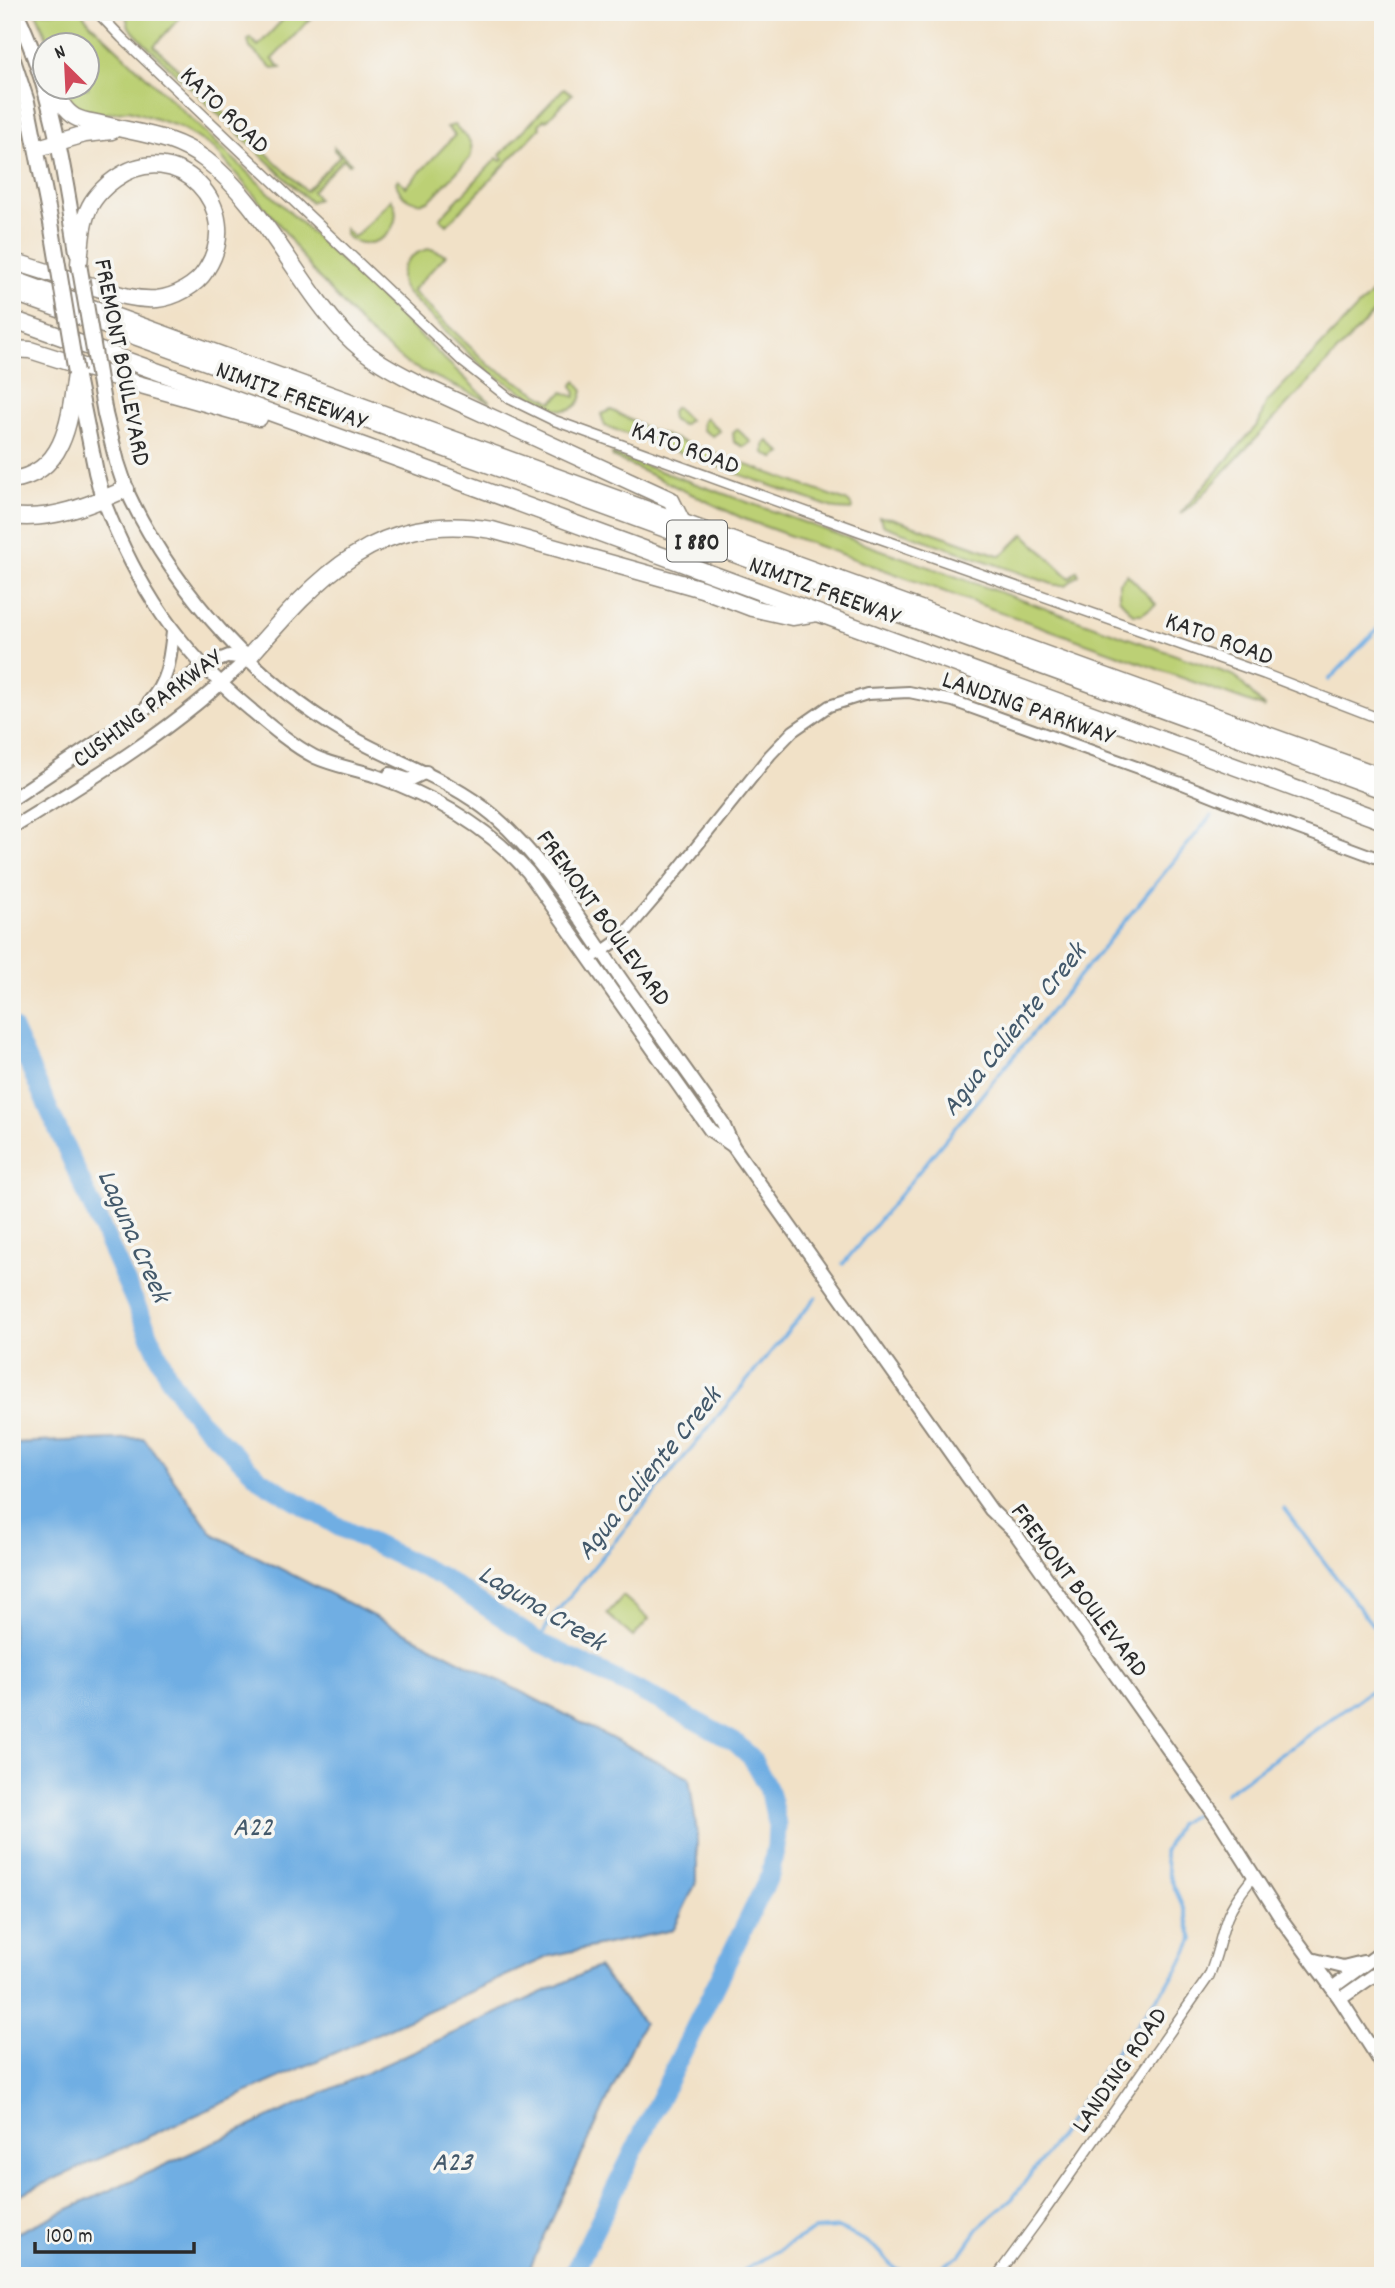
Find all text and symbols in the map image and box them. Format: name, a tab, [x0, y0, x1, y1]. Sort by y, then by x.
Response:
north arrow	[32, 32, 102, 102]
text: N	[51, 39, 70, 68]
street label: KATO ROAD	[170, 59, 277, 164]
street label: FREMONT BOULEVARD	[82, 256, 159, 469]
street label: NIMITZ FREEWAY	[210, 353, 373, 442]
street label: KATO ROAD	[626, 413, 744, 486]
road number: I 880	[667, 520, 727, 562]
street label: NIMITZ FREEWAY	[743, 548, 906, 637]
street label: KATO ROAD	[1160, 604, 1278, 677]
street label: CUSHING PARKWAY	[65, 640, 232, 779]
street label: LANDING PARKWAY	[937, 662, 1121, 757]
street label: FREMONT BOULEVARD	[525, 823, 679, 1015]
water label: Agua Caliente Creek	[933, 934, 1100, 1126]
water label: Laguna Creek	[84, 1164, 180, 1312]
water label: Agua Caliente Creek	[568, 1378, 735, 1570]
street label: FREMONT BOULEVARD	[1000, 1496, 1156, 1686]
water label: Laguna Creek	[469, 1557, 614, 1665]
water label: A22	[233, 1810, 274, 1850]
street label: LANDING ROAD	[1064, 2000, 1178, 2142]
water label: A23	[432, 2145, 475, 2185]
scale bar	[35, 2211, 194, 2255]
text: 100 m	[46, 2223, 93, 2253]

